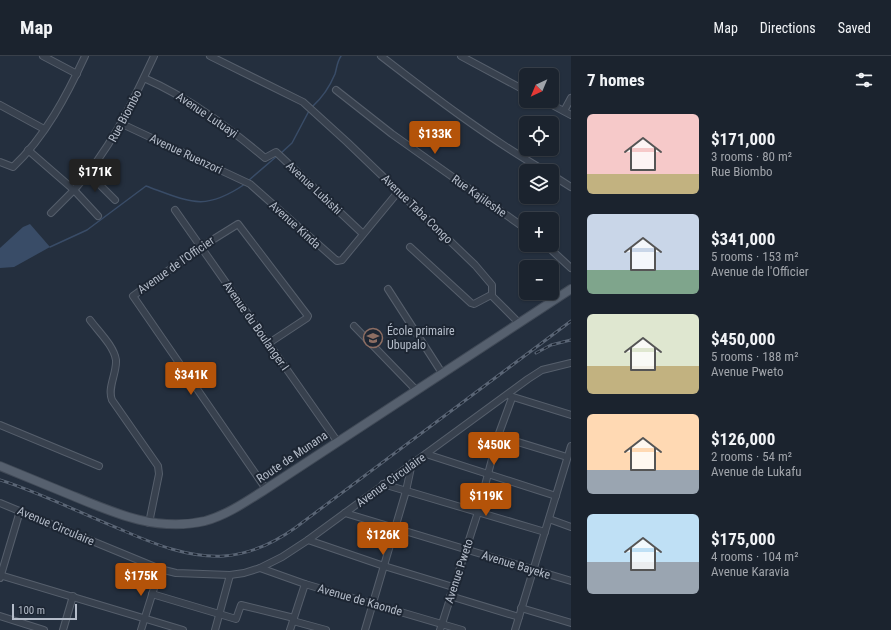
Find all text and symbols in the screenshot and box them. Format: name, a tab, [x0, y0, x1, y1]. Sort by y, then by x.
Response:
text: Map	[20, 16, 53, 39]
text: Map	[714, 20, 738, 36]
text: Directions	[760, 20, 816, 36]
text: Saved	[838, 20, 871, 36]
north arrow	[519, 68, 559, 108]
map controls	[519, 68, 559, 300]
icon: filters	[853, 69, 875, 91]
text: 7 homes	[587, 70, 645, 90]
street label: Rue Biombo	[105, 88, 145, 144]
street label: Avenue Lutuayi	[174, 89, 240, 141]
button: locate	[519, 116, 559, 156]
pin: $133K	[407, 121, 463, 155]
text: $133K	[418, 126, 452, 141]
text: $171,000	[711, 129, 775, 149]
icon: home	[619, 130, 667, 178]
street label: Avenue Ruenzori	[147, 131, 225, 177]
text: 3 rooms · 80 m²	[711, 149, 792, 164]
pin: $171K	[67, 159, 123, 193]
street label: Avenue Lubishi	[283, 159, 345, 217]
text: $171K	[78, 164, 112, 179]
button: layers	[519, 164, 559, 204]
text: Rue Biombo	[711, 164, 773, 179]
street label: Avenue Taba Congo	[379, 172, 455, 246]
street label: Rue Kajileshe	[449, 172, 509, 220]
street label: Avenue Kinda	[266, 198, 324, 252]
button: +	[519, 212, 559, 252]
text: $341,000	[711, 229, 775, 249]
icon: home	[619, 230, 667, 278]
street label: Avenue de l'Officier	[135, 233, 217, 297]
text: 5 rooms · 153 m²	[711, 249, 798, 264]
button: −	[519, 260, 559, 300]
text: Avenue de l'Officier	[711, 264, 809, 279]
street label: Avenue du Boulanger I	[220, 279, 292, 373]
place label: École primaire Ubupalo	[387, 323, 455, 352]
school or university icon: École primaire Ubupalo	[362, 327, 384, 349]
text: $450,000	[711, 329, 775, 349]
icon: home	[619, 330, 667, 378]
text: 5 rooms · 188 m²	[711, 349, 798, 364]
pin: $341K	[163, 362, 219, 396]
text: Avenue Pweto	[711, 364, 783, 379]
text: $341K	[174, 367, 208, 382]
street label: Route de Munana	[254, 428, 330, 486]
text: $126,000	[711, 429, 775, 449]
icon: home	[619, 430, 667, 478]
pin: $450K	[466, 432, 522, 466]
text: $450K	[477, 437, 511, 452]
text: 2 rooms · 54 m²	[711, 449, 792, 464]
street label: Avenue Circulaire	[354, 450, 429, 510]
text: Avenue de Lukafu	[711, 464, 802, 479]
pin: $119K	[458, 483, 514, 517]
text: $119K	[469, 488, 503, 503]
street label: Avenue Circulaire	[15, 504, 97, 549]
pin: $126K	[355, 522, 411, 556]
text: $126K	[366, 527, 400, 542]
text: $175,000	[711, 529, 775, 549]
icon: home	[619, 530, 667, 578]
street label: Avenue Pweto	[442, 537, 476, 605]
street label: Avenue Bayeke	[480, 548, 552, 582]
text: 4 rooms · 104 m²	[711, 549, 798, 564]
pin: $175K	[113, 563, 169, 597]
text: Avenue Karavia	[711, 564, 789, 579]
text: $175K	[124, 568, 158, 583]
street label: Avenue de Kaonde	[316, 581, 404, 619]
scale bar	[12, 602, 77, 621]
text: 100 m	[18, 604, 45, 617]

